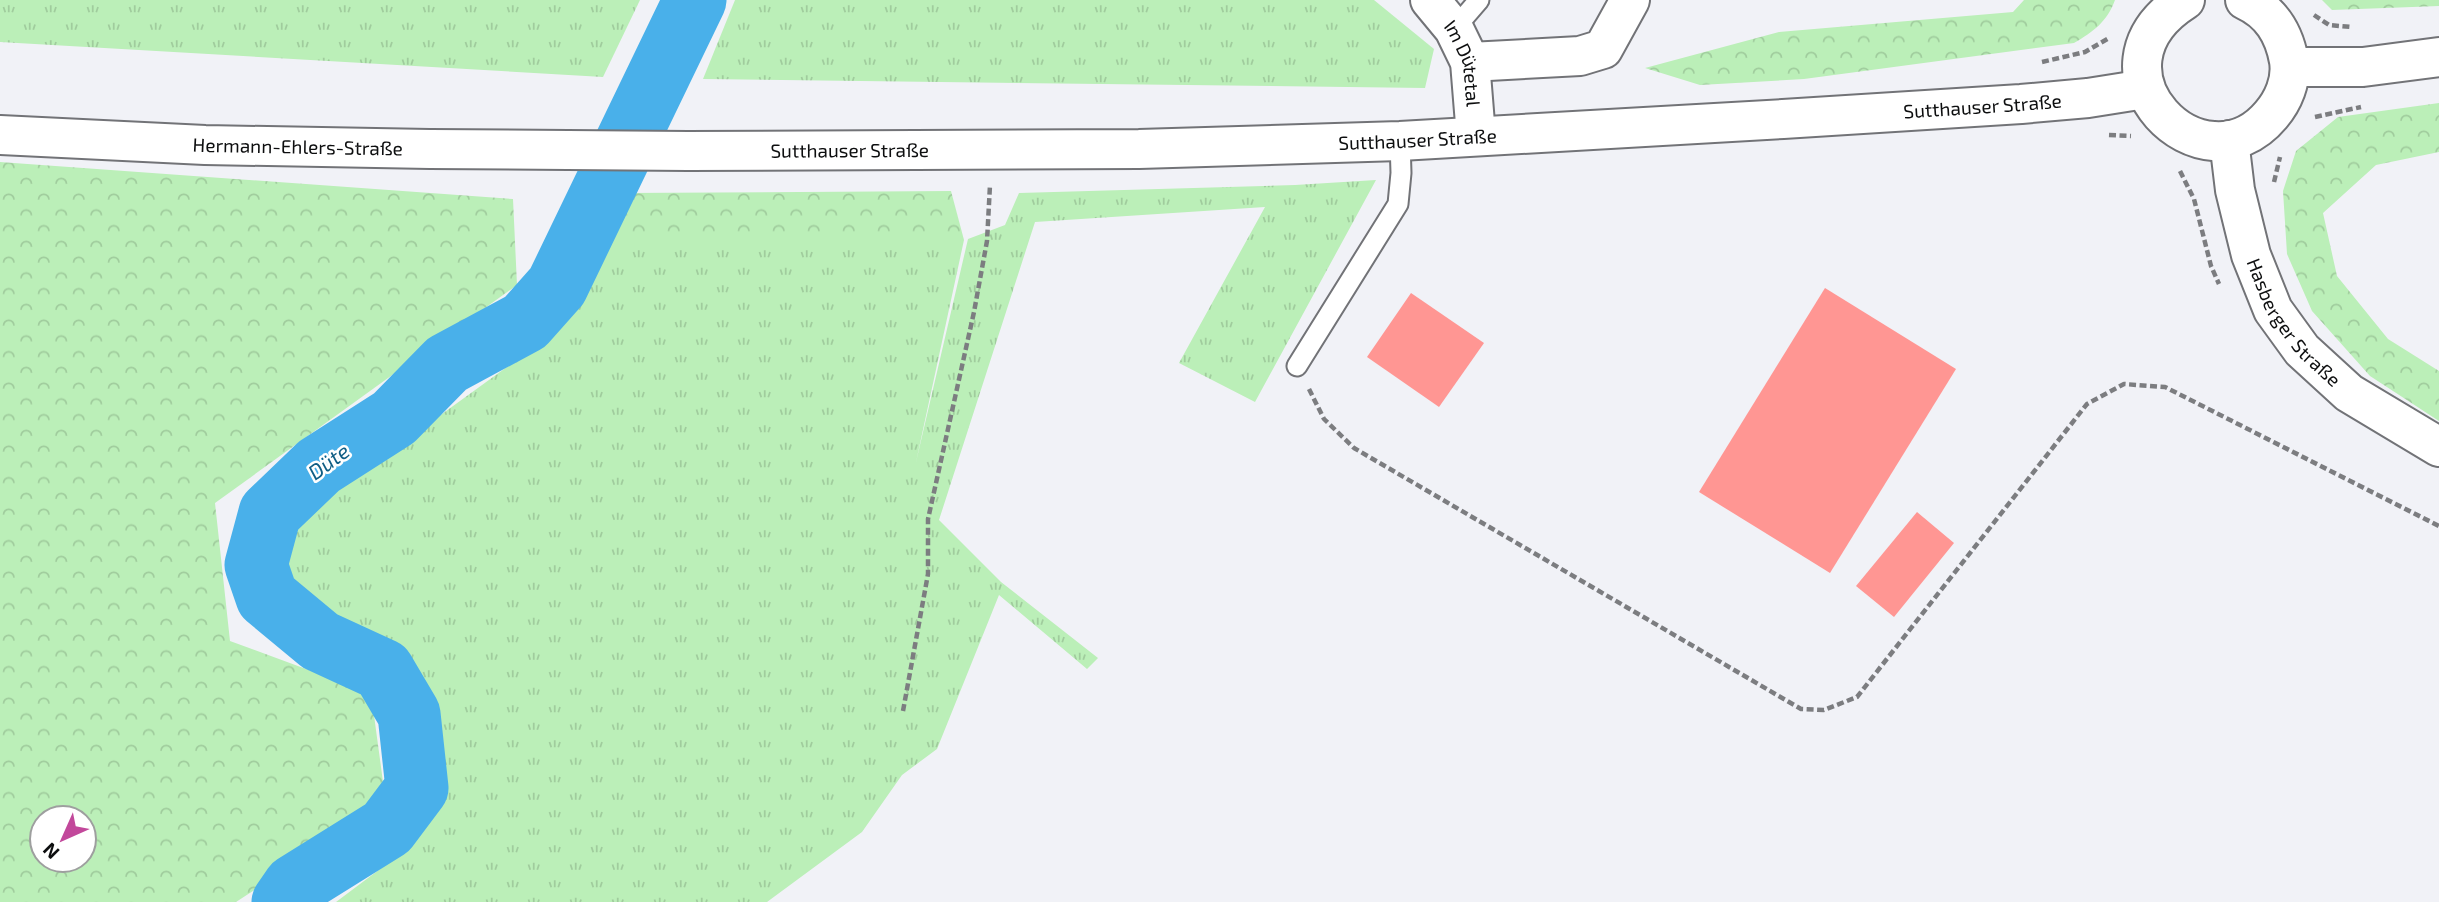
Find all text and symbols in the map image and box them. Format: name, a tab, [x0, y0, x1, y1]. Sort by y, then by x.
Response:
street label: Im Dütetal	[1440, 15, 1486, 108]
street label: Sutthauser Straße	[1903, 88, 2063, 122]
street label: Sutthauser Straße	[1338, 123, 1497, 154]
street label: Hermann-Ehlers-Straße	[192, 132, 403, 160]
street label: Sutthauser Straße	[770, 138, 929, 162]
street label: Hasberger Straße	[2242, 255, 2346, 391]
water label: Düte	[303, 437, 354, 484]
north arrow	[28, 804, 98, 874]
text: N	[38, 838, 64, 864]

